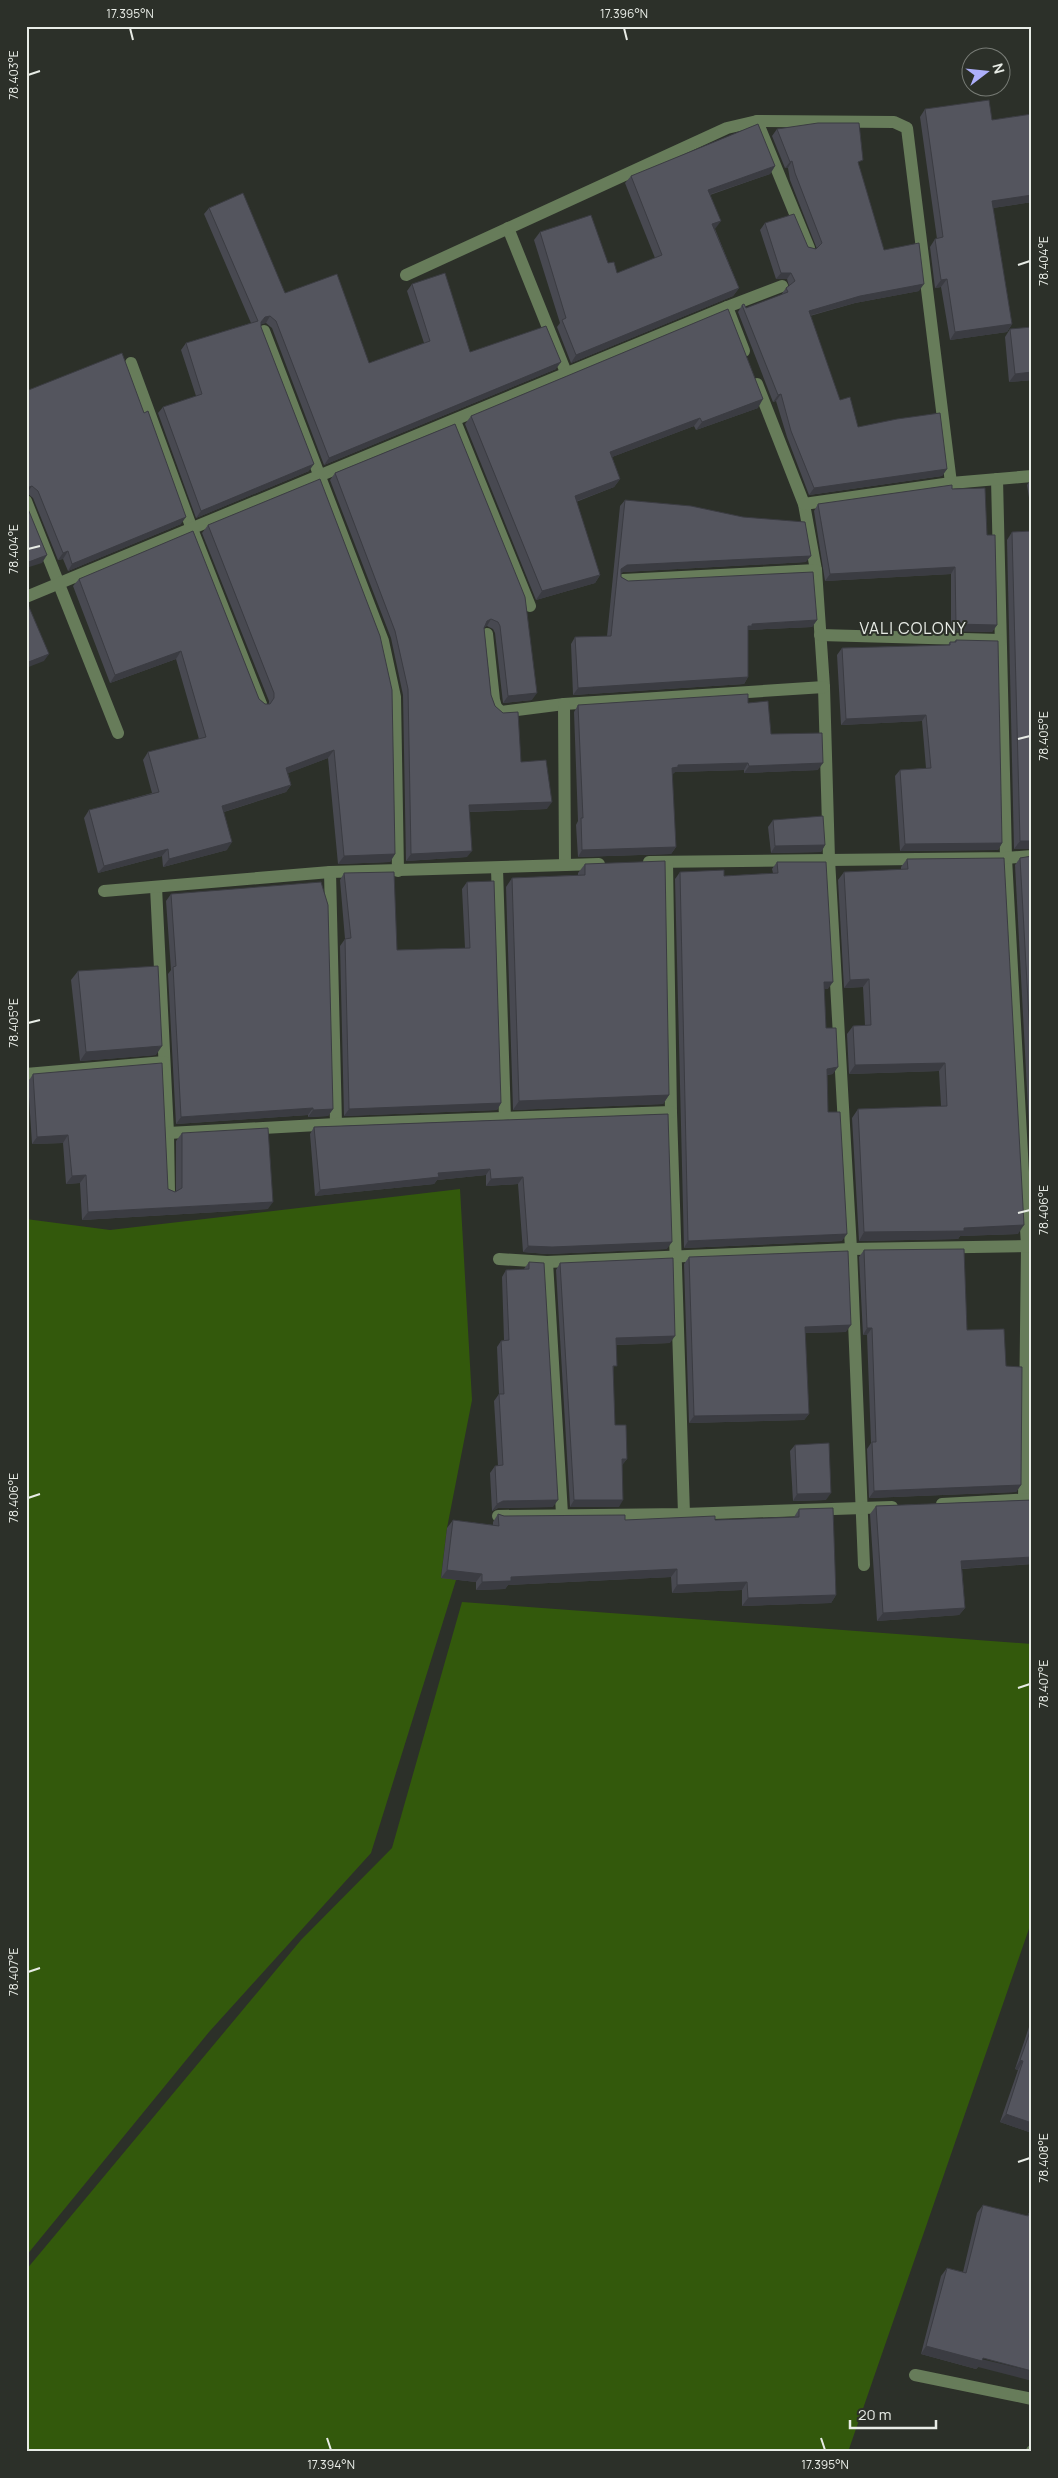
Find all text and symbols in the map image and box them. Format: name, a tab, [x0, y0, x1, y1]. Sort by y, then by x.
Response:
text: 17.395°N	[106, 5, 154, 22]
text: 17.396°N	[600, 5, 648, 22]
north arrow	[960, 48, 1010, 98]
text: 78.403°E	[5, 50, 22, 100]
text: N	[988, 61, 1009, 76]
text: 78.404°E	[1035, 236, 1052, 286]
text: 78.404°E	[5, 524, 22, 574]
district label: VALI COLONY	[859, 617, 967, 639]
text: 78.405°E	[1035, 711, 1052, 761]
text: 78.405°E	[5, 998, 22, 1048]
text: 78.406°E	[1035, 1185, 1052, 1235]
text: 78.406°E	[5, 1473, 22, 1523]
text: 78.407°E	[1035, 1660, 1052, 1708]
text: 78.407°E	[5, 1948, 22, 1996]
text: 78.408°E	[1035, 2133, 1052, 2183]
scale bar	[850, 2398, 937, 2430]
text: 20 m	[858, 2404, 891, 2425]
text: 17.394°N	[307, 2456, 355, 2473]
text: 17.395°N	[801, 2456, 849, 2473]

